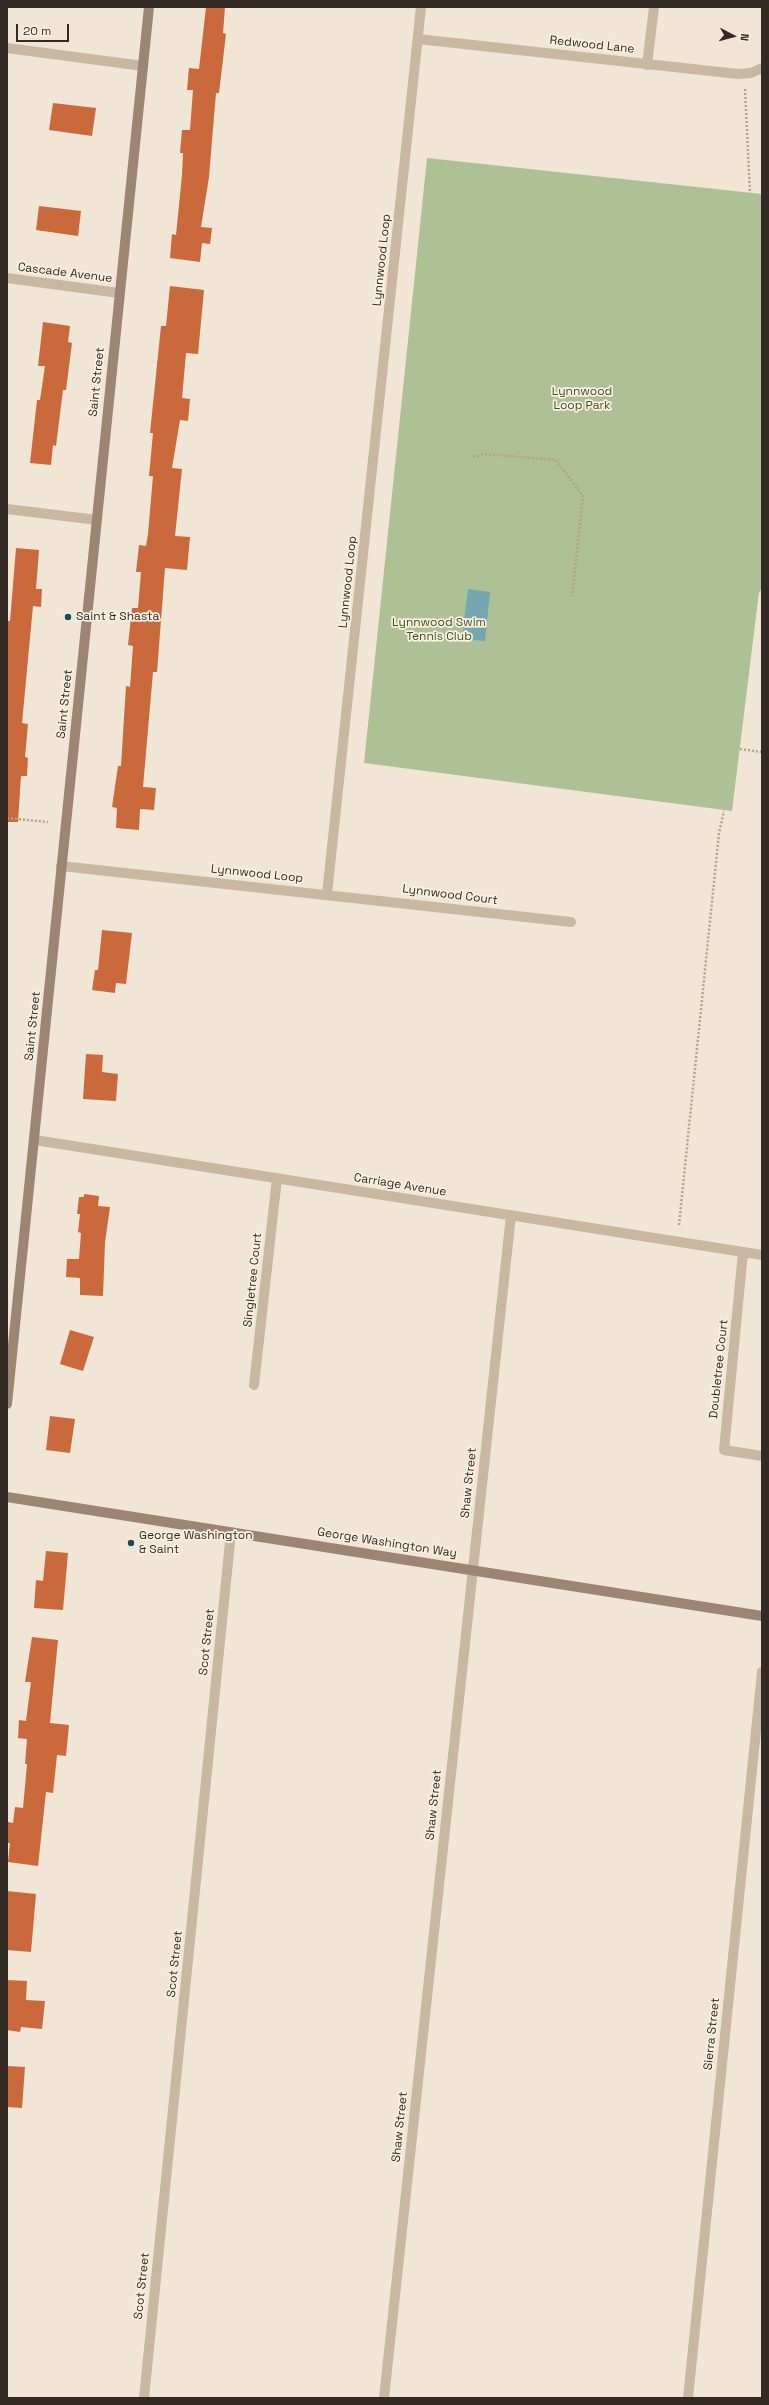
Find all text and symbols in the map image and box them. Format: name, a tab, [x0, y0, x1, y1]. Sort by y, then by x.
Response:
scale bar	[18, 16, 71, 42]
north arrow	[713, 16, 753, 56]
text: 20 m	[23, 23, 51, 39]
street label: Redwood Lane	[549, 33, 635, 57]
text: N	[738, 33, 752, 42]
street label: Lynnwood Loop	[370, 213, 394, 307]
street label: Cascade Avenue	[17, 260, 113, 286]
street label: Saint Street	[86, 347, 108, 417]
park label: Lynnwood Loop Park	[552, 385, 612, 413]
street label: Lynnwood Loop	[336, 535, 360, 629]
place label: Saint & Shasta	[76, 610, 159, 624]
marker: Saint & Shasta	[63, 612, 73, 622]
park label: Lynnwood Swim Tennis Club	[392, 616, 486, 644]
street label: Saint Street	[54, 669, 76, 739]
street label: Lynnwood Loop	[210, 862, 304, 886]
street label: Lynnwood Court	[401, 882, 499, 908]
street label: Saint Street	[22, 991, 44, 1061]
street label: Carriage Avenue	[353, 1171, 447, 1199]
street label: Singletree Court	[241, 1232, 265, 1328]
street label: Doubletree Court	[707, 1319, 731, 1419]
street label: Shaw Street	[458, 1447, 480, 1519]
street label: George Washington Way	[316, 1525, 458, 1561]
place label: George Washington & Saint	[139, 1529, 253, 1557]
marker: George Washington & Saint	[126, 1538, 136, 1548]
street label: Scot Street	[196, 1608, 218, 1676]
street label: Shaw Street	[423, 1769, 445, 1841]
street label: Scot Street	[164, 1930, 186, 1998]
street label: Sierra Street	[701, 1997, 723, 2071]
street label: Shaw Street	[389, 2091, 411, 2163]
street label: Scot Street	[131, 2252, 153, 2320]

